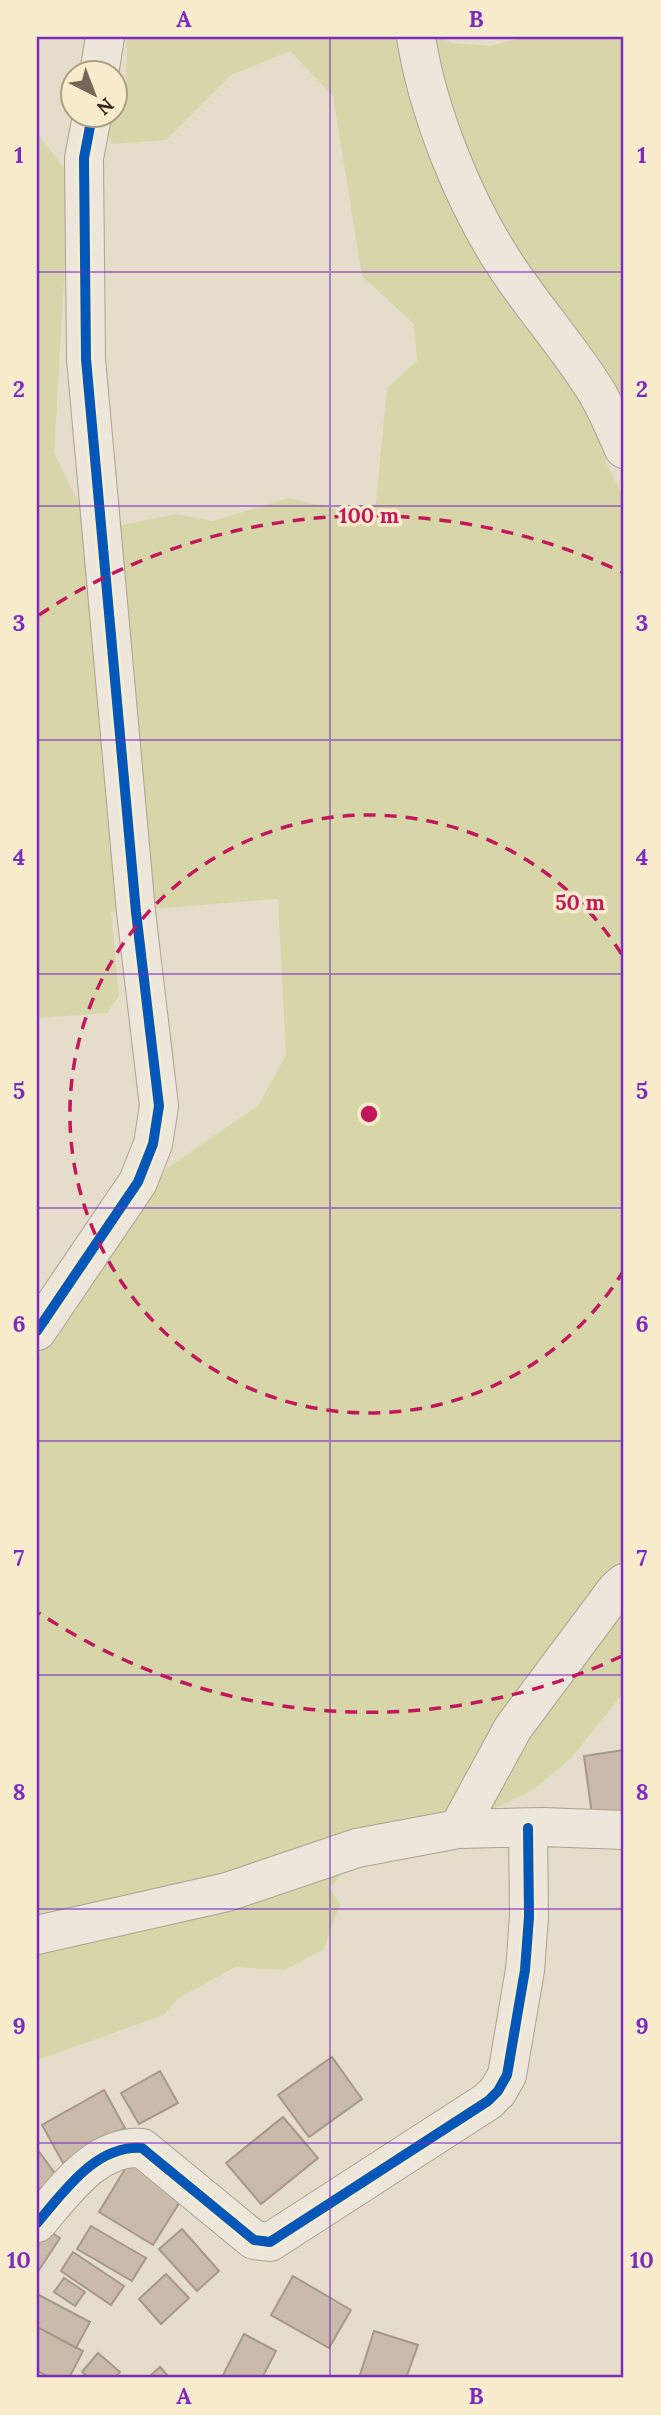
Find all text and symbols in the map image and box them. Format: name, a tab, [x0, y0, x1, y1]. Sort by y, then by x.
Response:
text: A	[176, 4, 192, 33]
text: B	[468, 4, 484, 33]
north arrow	[60, 60, 130, 130]
text: N	[92, 93, 119, 121]
text: 1	[14, 140, 24, 169]
text: 1	[637, 140, 647, 169]
text: 2	[13, 374, 25, 403]
text: 2	[636, 374, 648, 403]
text: 100 m	[339, 502, 399, 529]
text: 3	[13, 608, 25, 637]
text: 3	[636, 608, 648, 637]
text: 4	[13, 842, 25, 871]
text: 4	[636, 842, 648, 871]
text: 50 m	[555, 889, 605, 916]
text: 5	[13, 1076, 25, 1105]
text: 5	[636, 1076, 648, 1105]
centre of rings	[357, 1102, 381, 1126]
text: 6	[12, 1309, 26, 1338]
text: 6	[635, 1309, 649, 1338]
text: 7	[14, 1543, 25, 1572]
text: 7	[637, 1543, 648, 1572]
text: 8	[12, 1777, 26, 1806]
text: 8	[635, 1777, 649, 1806]
text: 9	[12, 2011, 26, 2040]
text: 9	[635, 2011, 649, 2040]
text: 10	[7, 2245, 31, 2274]
text: 10	[630, 2245, 654, 2274]
text: A	[176, 2381, 192, 2410]
text: B	[468, 2381, 484, 2410]

